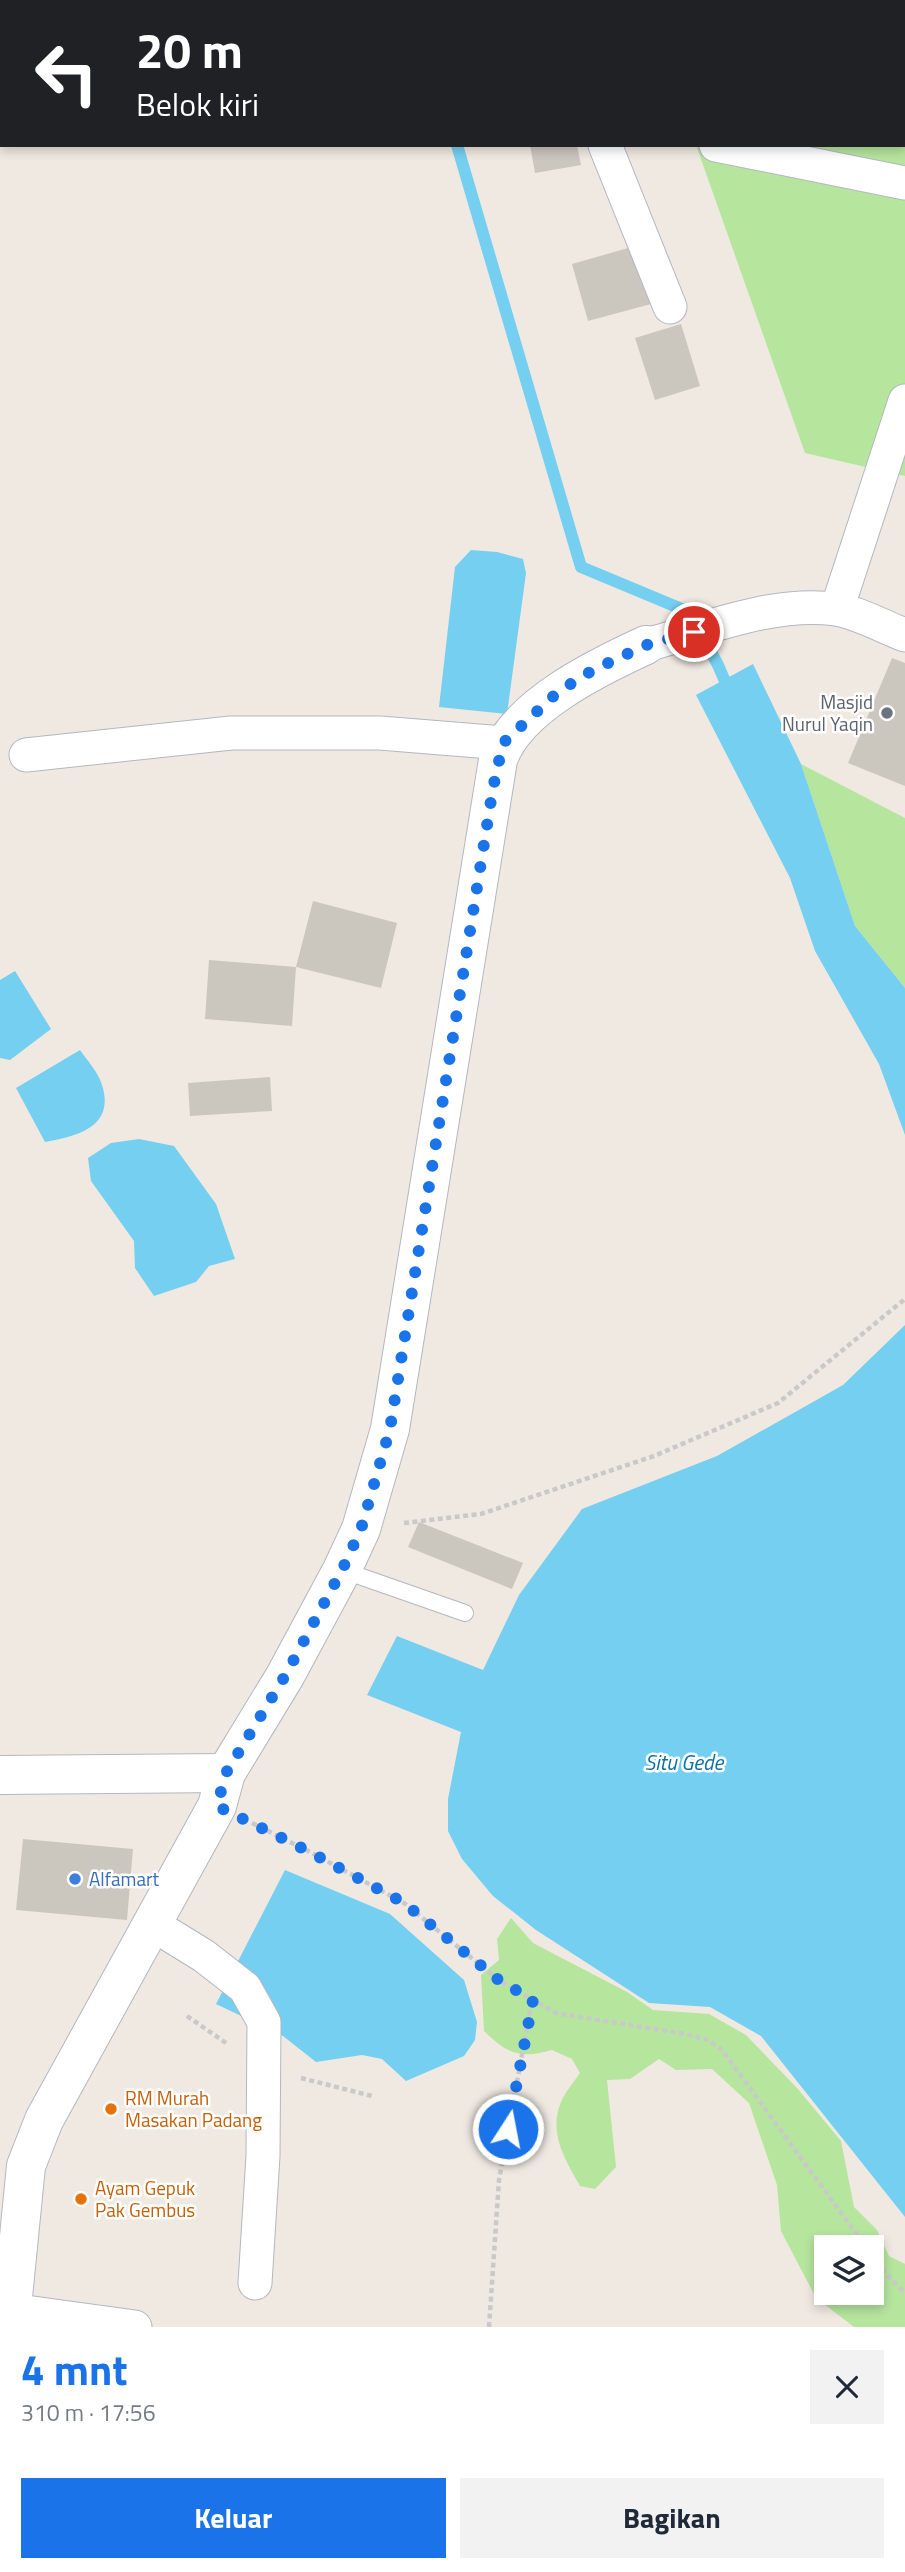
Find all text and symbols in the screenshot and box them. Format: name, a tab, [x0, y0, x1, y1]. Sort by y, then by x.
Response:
text: 20 m	[136, 12, 243, 87]
icon: left	[21, 28, 112, 119]
text: Belok kiri	[136, 80, 259, 128]
pin	[664, 602, 724, 662]
icon: arrive	[675, 613, 713, 651]
place label: Masjid Nurul Yaqin	[782, 687, 873, 738]
marker: Masjid Nurul Yaqin	[879, 705, 895, 721]
water label: Situ Gede	[645, 1746, 725, 1778]
place label: Alfamart	[89, 1864, 159, 1893]
marker: Alfamart	[67, 1871, 83, 1887]
place label: RM Murah Masakan Padang	[125, 2083, 262, 2134]
position arrow	[471, 2092, 545, 2166]
marker: RM Murah Masakan Padang	[103, 2101, 119, 2117]
place label: Ayam Gepuk Pak Gembus	[95, 2173, 195, 2224]
marker: Ayam Gepuk Pak Gembus	[73, 2191, 89, 2207]
map controls	[814, 2235, 884, 2305]
button: layers	[814, 2235, 884, 2305]
text: 4 mnt	[21, 2337, 128, 2401]
button: close	[810, 2350, 884, 2424]
text: 310 m · 17:56	[21, 2395, 156, 2430]
button: Keluar	[21, 2478, 446, 2558]
button: Bagikan	[460, 2478, 884, 2558]

